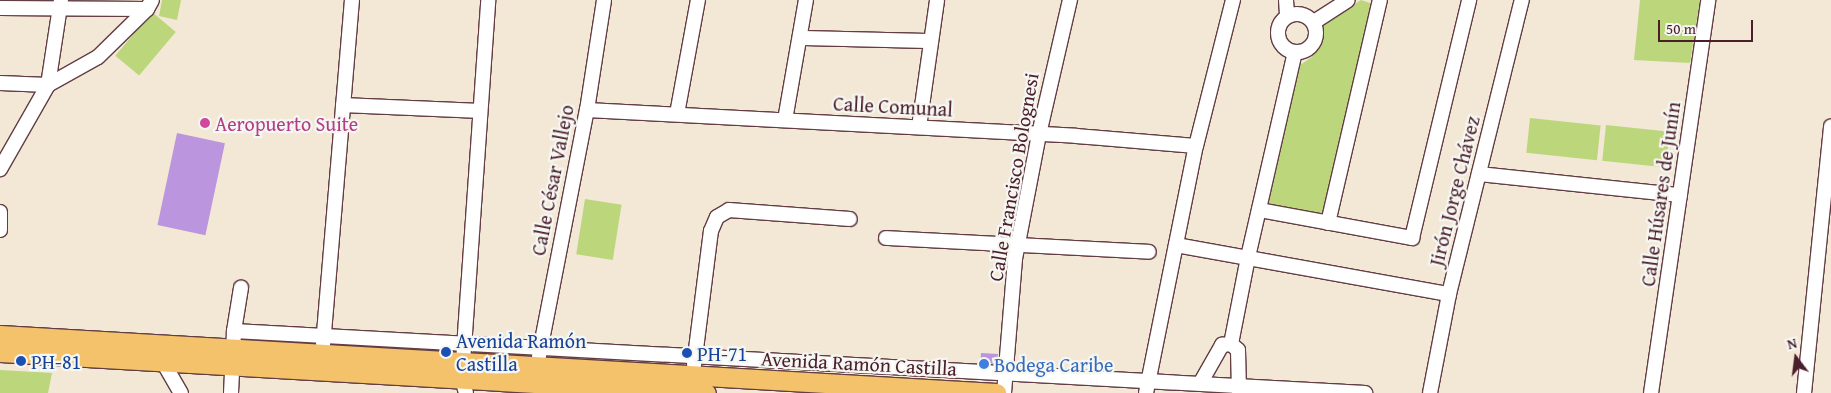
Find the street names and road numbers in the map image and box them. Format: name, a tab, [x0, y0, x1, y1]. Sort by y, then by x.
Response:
street label: Calle Francisco Bolognesi	[983, 71, 1043, 283]
street label: Calle Comunal	[833, 91, 953, 121]
street label: Calle Húsares de Junín	[1635, 100, 1685, 288]
street label: Calle César Vallejo	[526, 103, 578, 257]
street label: Jirón Jorge Chávez	[1424, 114, 1484, 268]
street label: Avenida Ramón Castilla	[760, 346, 958, 380]

